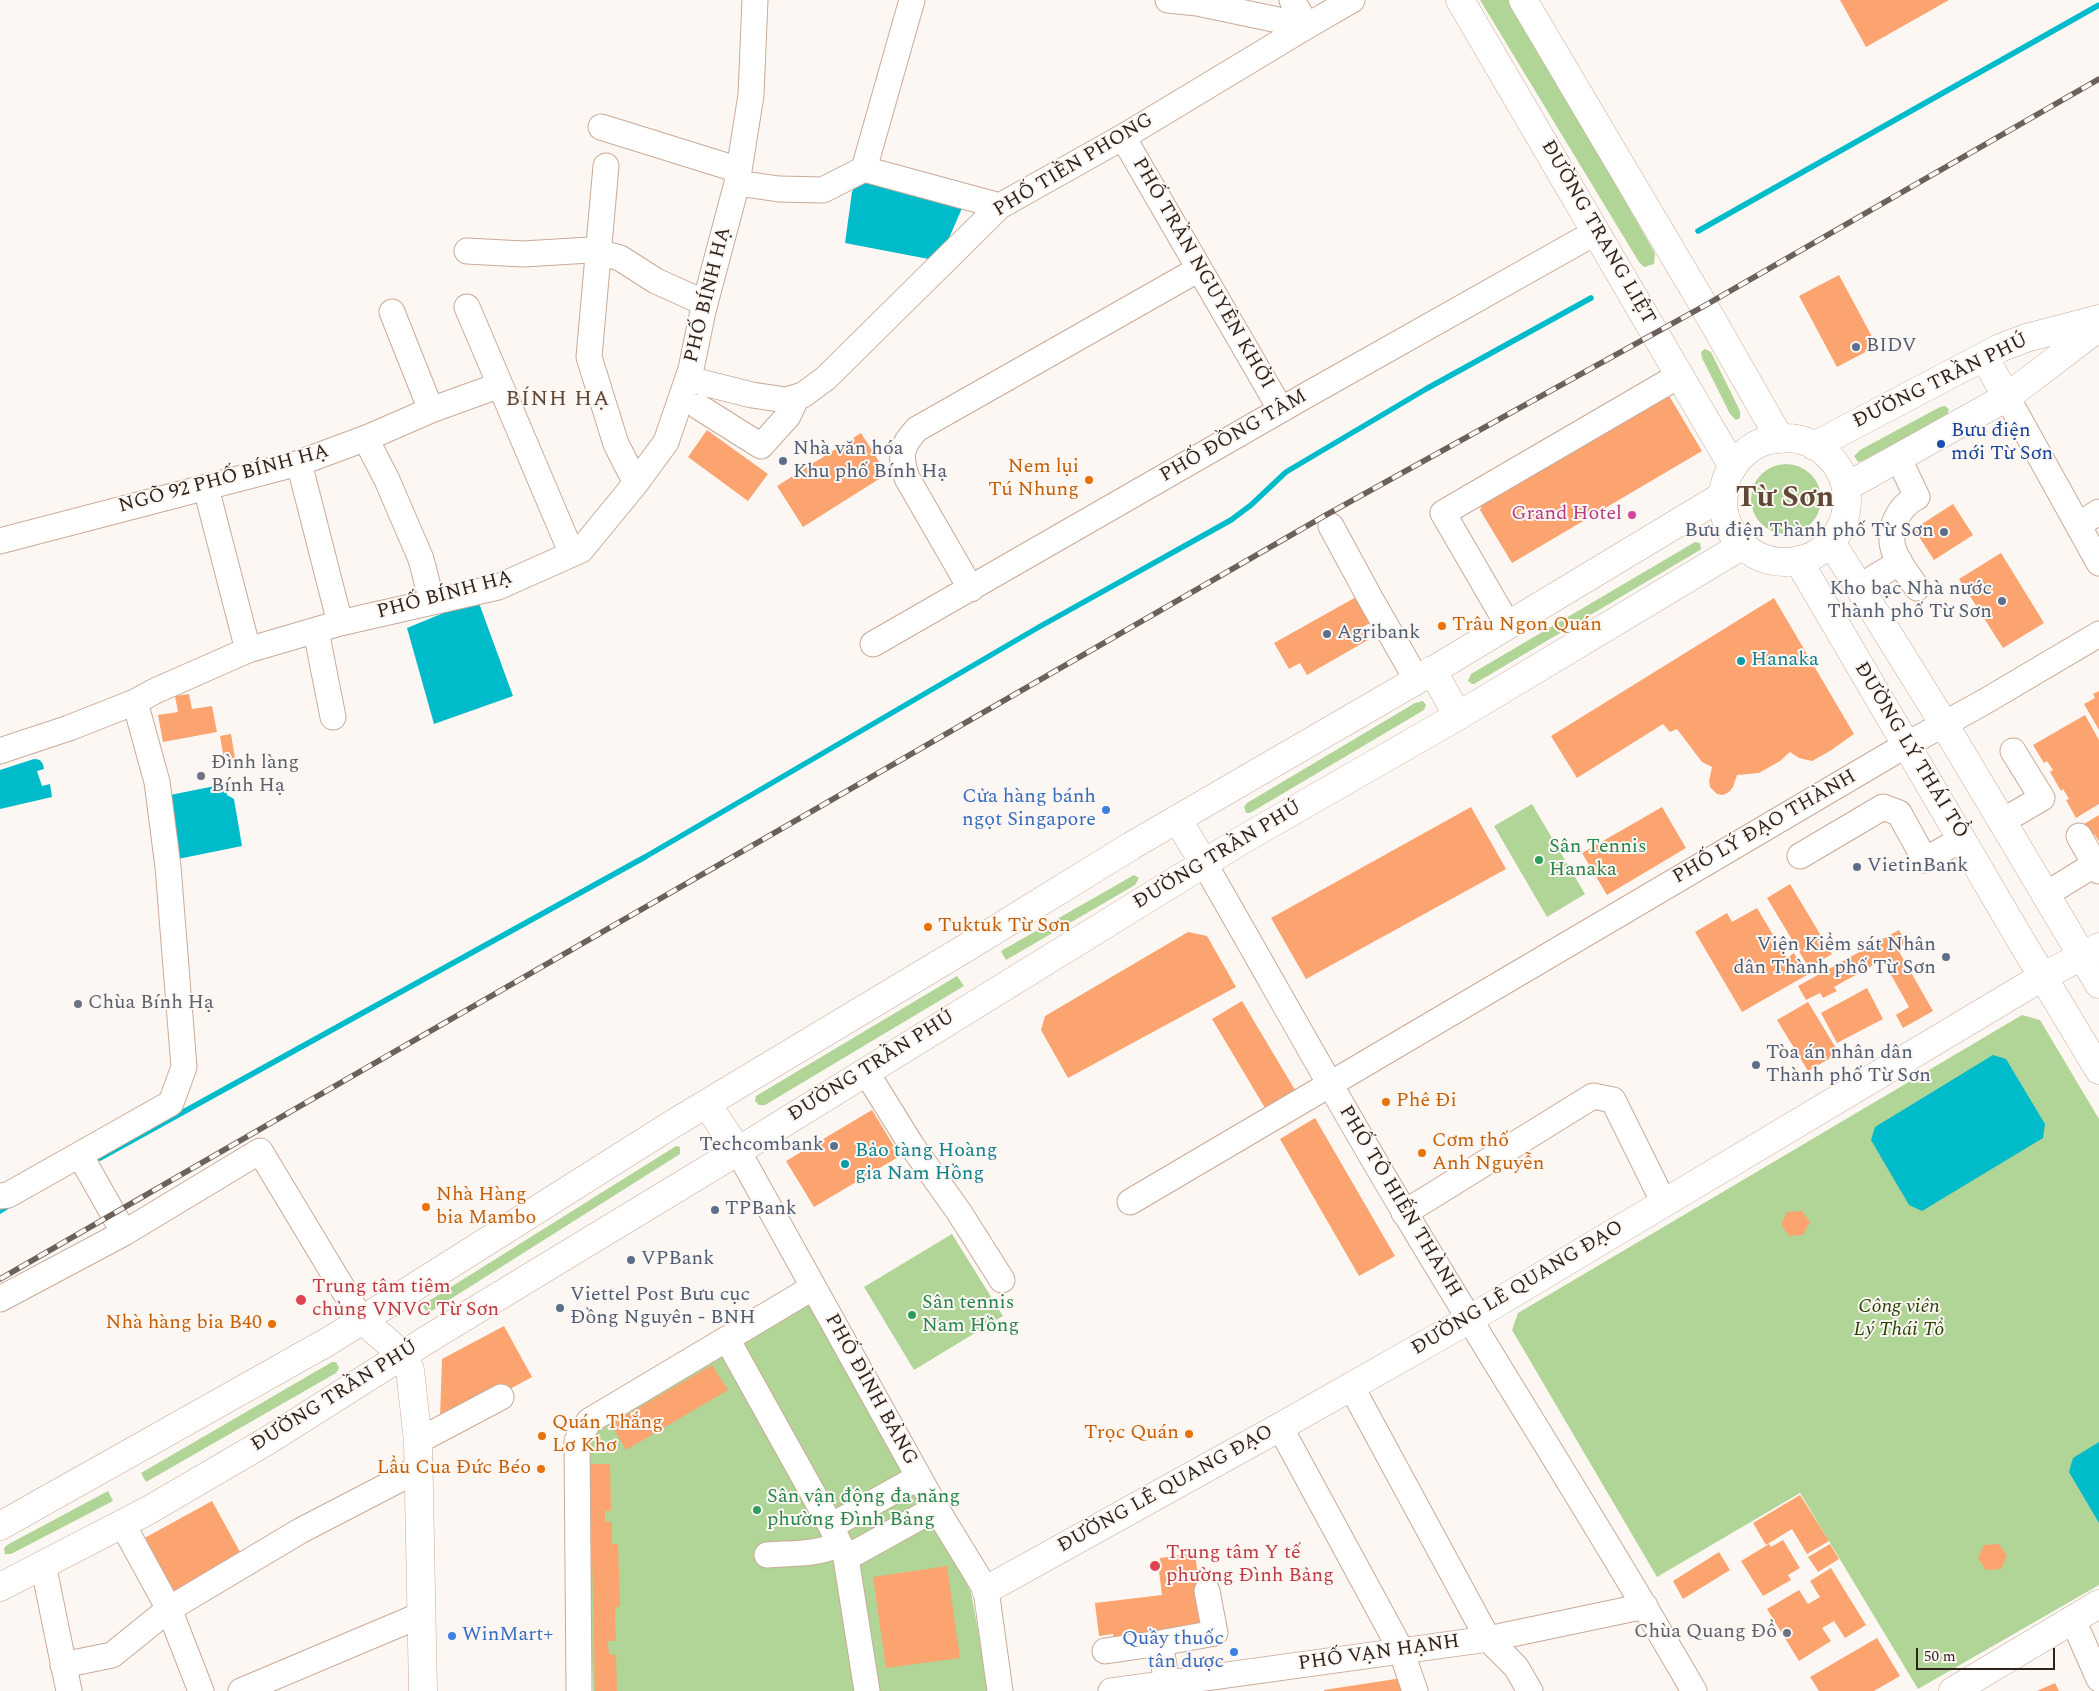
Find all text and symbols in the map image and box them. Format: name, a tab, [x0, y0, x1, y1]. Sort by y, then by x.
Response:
street label: PHỐ TIỀN PHONG	[990, 109, 1158, 223]
street label: ĐƯỜNG TRANG LIỆT	[1534, 137, 1660, 329]
street label: PHỐ TRẦN NGUYÊN KHỞI	[1126, 154, 1278, 394]
street label: PHỐ BÍNH HẠ	[681, 225, 737, 365]
street label: ĐƯỜNG TRẦN PHÚ	[1850, 329, 2032, 435]
place label: BIDV	[1866, 335, 1917, 359]
marker: BIDV	[1850, 341, 1862, 353]
street label: PHỐ ĐỒNG TÂM	[1156, 385, 1312, 489]
district label: BÍNH HẠ	[505, 388, 611, 414]
place label: Bưu điện mới Từ Sơn	[1951, 420, 2053, 467]
place label: Nhà văn hóa Khu phố Bính Hạ	[793, 438, 947, 485]
marker: Bưu điện mới Từ Sơn	[1935, 438, 1947, 450]
street label: NGÕ 92 PHỐ BÍNH HẠ	[116, 440, 332, 520]
marker: Nhà văn hóa Khu phố Bính Hạ	[777, 455, 789, 467]
place label: Nem lụi Tú Nhung	[988, 456, 1079, 503]
marker: Nem lụi Tú Nhung	[1083, 474, 1095, 486]
district label: Từ Sơn	[1736, 482, 1834, 518]
place label: Grand Hotel	[1511, 503, 1622, 527]
marker: Grand Hotel	[1626, 509, 1638, 521]
place label: Bưu điện Thành phố Từ Sơn	[1685, 520, 1934, 544]
marker: Bưu điện Thành phố Từ Sơn	[1938, 526, 1950, 538]
street label: PHỐ BÍNH HẠ	[375, 566, 515, 626]
place label: Kho bạc Nhà nước Thành phố Từ Sơn	[1827, 578, 1992, 625]
marker: Kho bạc Nhà nước Thành phố Từ Sơn	[1996, 595, 2008, 607]
place label: Trâu Ngon Quán	[1452, 614, 1602, 638]
marker: Trâu Ngon Quán	[1436, 620, 1448, 632]
place label: Agribank	[1337, 622, 1420, 646]
marker: Agribank	[1321, 628, 1333, 640]
place label: Hanaka	[1751, 649, 1819, 673]
marker: Hanaka	[1735, 655, 1747, 667]
street label: ĐƯỜNG LÝ THÁI TỔ	[1848, 658, 1972, 844]
place label: Đình làng Bính Hạ	[211, 752, 299, 799]
street label: PHỐ LÝ ĐẠO THÀNH	[1669, 766, 1861, 890]
marker: Đình làng Bính Hạ	[195, 770, 207, 782]
place label: Cửa hàng bánh ngọt Singapore	[962, 786, 1096, 833]
street label: ĐƯỜNG TRẦN PHÚ	[1130, 796, 1306, 916]
marker: Cửa hàng bánh ngọt Singapore	[1100, 804, 1112, 816]
place label: Sân Tennis Hanaka	[1549, 836, 1647, 883]
marker: Sân Tennis Hanaka	[1533, 854, 1545, 866]
place label: VietinBank	[1867, 855, 1968, 879]
marker: VietinBank	[1851, 861, 1863, 873]
place label: Tuktuk Từ Sơn	[938, 915, 1071, 939]
marker: Tuktuk Từ Sơn	[922, 921, 934, 933]
place label: Viện Kiểm sát Nhân dân Thành phố Từ Sơn	[1734, 934, 1936, 981]
marker: Viện Kiểm sát Nhân dân Thành phố Từ Sơn	[1940, 951, 1952, 963]
place label: Chùa Bính Hạ	[88, 992, 214, 1016]
marker: Chùa Bính Hạ	[72, 998, 84, 1010]
street label: ĐƯỜNG TRẦN PHÚ	[784, 1006, 960, 1128]
place label: Tòa án nhân dân Thành phố Từ Sơn	[1766, 1042, 1931, 1089]
marker: Tòa án nhân dân Thành phố Từ Sơn	[1750, 1059, 1762, 1071]
place label: Phê Đi	[1396, 1090, 1457, 1114]
marker: Phê Đi	[1380, 1096, 1392, 1108]
street label: PHỐ TÔ HIẾN THÀNH	[1332, 1102, 1466, 1302]
place label: Cơm thố Anh Nguyễn	[1432, 1130, 1544, 1177]
place label: Techcombank	[699, 1134, 824, 1158]
marker: Techcombank	[828, 1140, 840, 1152]
place label: Bảo tàng Hoàng gia Nam Hồng	[855, 1140, 997, 1187]
marker: Cơm thố Anh Nguyễn	[1416, 1147, 1428, 1159]
marker: Bảo tàng Hoàng gia Nam Hồng	[839, 1158, 851, 1170]
place label: Nhà Hàng bia Mambo	[436, 1184, 536, 1231]
place label: TPBank	[725, 1198, 797, 1222]
marker: Nhà Hàng bia Mambo	[420, 1201, 432, 1213]
marker: TPBank	[709, 1204, 721, 1216]
street label: ĐƯỜNG LÊ QUANG ĐẠO	[1408, 1216, 1628, 1362]
place label: VPBank	[641, 1248, 714, 1272]
marker: VPBank	[625, 1254, 637, 1266]
place label: Trung tâm tiêm chủng VNVC Từ Sơn	[312, 1276, 499, 1323]
place label: Viettel Post Bưu cục Đồng Nguyên - BNH	[570, 1284, 755, 1331]
place label: Sân tennis Nam Hồng	[922, 1292, 1019, 1339]
marker: Trung tâm tiêm chủng VNVC Từ Sơn	[294, 1293, 308, 1307]
park label: Công viên Lý Thái Tổ	[1853, 1296, 1945, 1343]
marker: Viettel Post Bưu cục Đồng Nguyên - BNH	[554, 1302, 566, 1314]
marker: Sân tennis Nam Hồng	[906, 1309, 918, 1321]
street label: PHỐ ĐÌNH BẢNG	[818, 1310, 922, 1470]
place label: Nhà hàng bia B40	[106, 1312, 262, 1336]
marker: Nhà hàng bia B40	[266, 1318, 278, 1330]
street label: ĐƯỜNG TRẦN PHÚ	[247, 1336, 423, 1458]
place label: Quán Thắng Lơ Khơ	[552, 1412, 663, 1459]
street label: ĐƯỜNG LÊ QUANG ĐẠO	[1054, 1421, 1278, 1559]
place label: Trọc Quán	[1084, 1422, 1179, 1446]
marker: Trọc Quán	[1183, 1428, 1195, 1440]
marker: Quán Thắng Lơ Khơ	[536, 1430, 548, 1442]
place label: Lẩu Cua Đức Béo	[377, 1457, 531, 1481]
marker: Lẩu Cua Đức Béo	[535, 1463, 547, 1475]
place label: Sân vận động đa năng phường Đình Bảng	[767, 1486, 960, 1533]
marker: Sân vận động đa năng phường Đình Bảng	[751, 1504, 763, 1516]
place label: Trung tâm Y tế phường Đình Bảng	[1166, 1542, 1334, 1589]
marker: Trung tâm Y tế phường Đình Bảng	[1148, 1559, 1162, 1573]
place label: Chùa Quang Đổ	[1634, 1621, 1777, 1645]
place label: WinMart+	[462, 1624, 553, 1648]
marker: Chùa Quang Đổ	[1781, 1627, 1793, 1639]
place label: Quầy thuốc tân dược	[1122, 1628, 1224, 1675]
marker: WinMart+	[446, 1630, 458, 1642]
street label: PHỐ VẠN HẠNH	[1297, 1631, 1461, 1677]
scale bar	[1919, 1638, 2058, 1670]
text: 50 m	[1924, 1645, 1956, 1668]
marker: Quầy thuốc tân dược	[1228, 1646, 1240, 1658]

